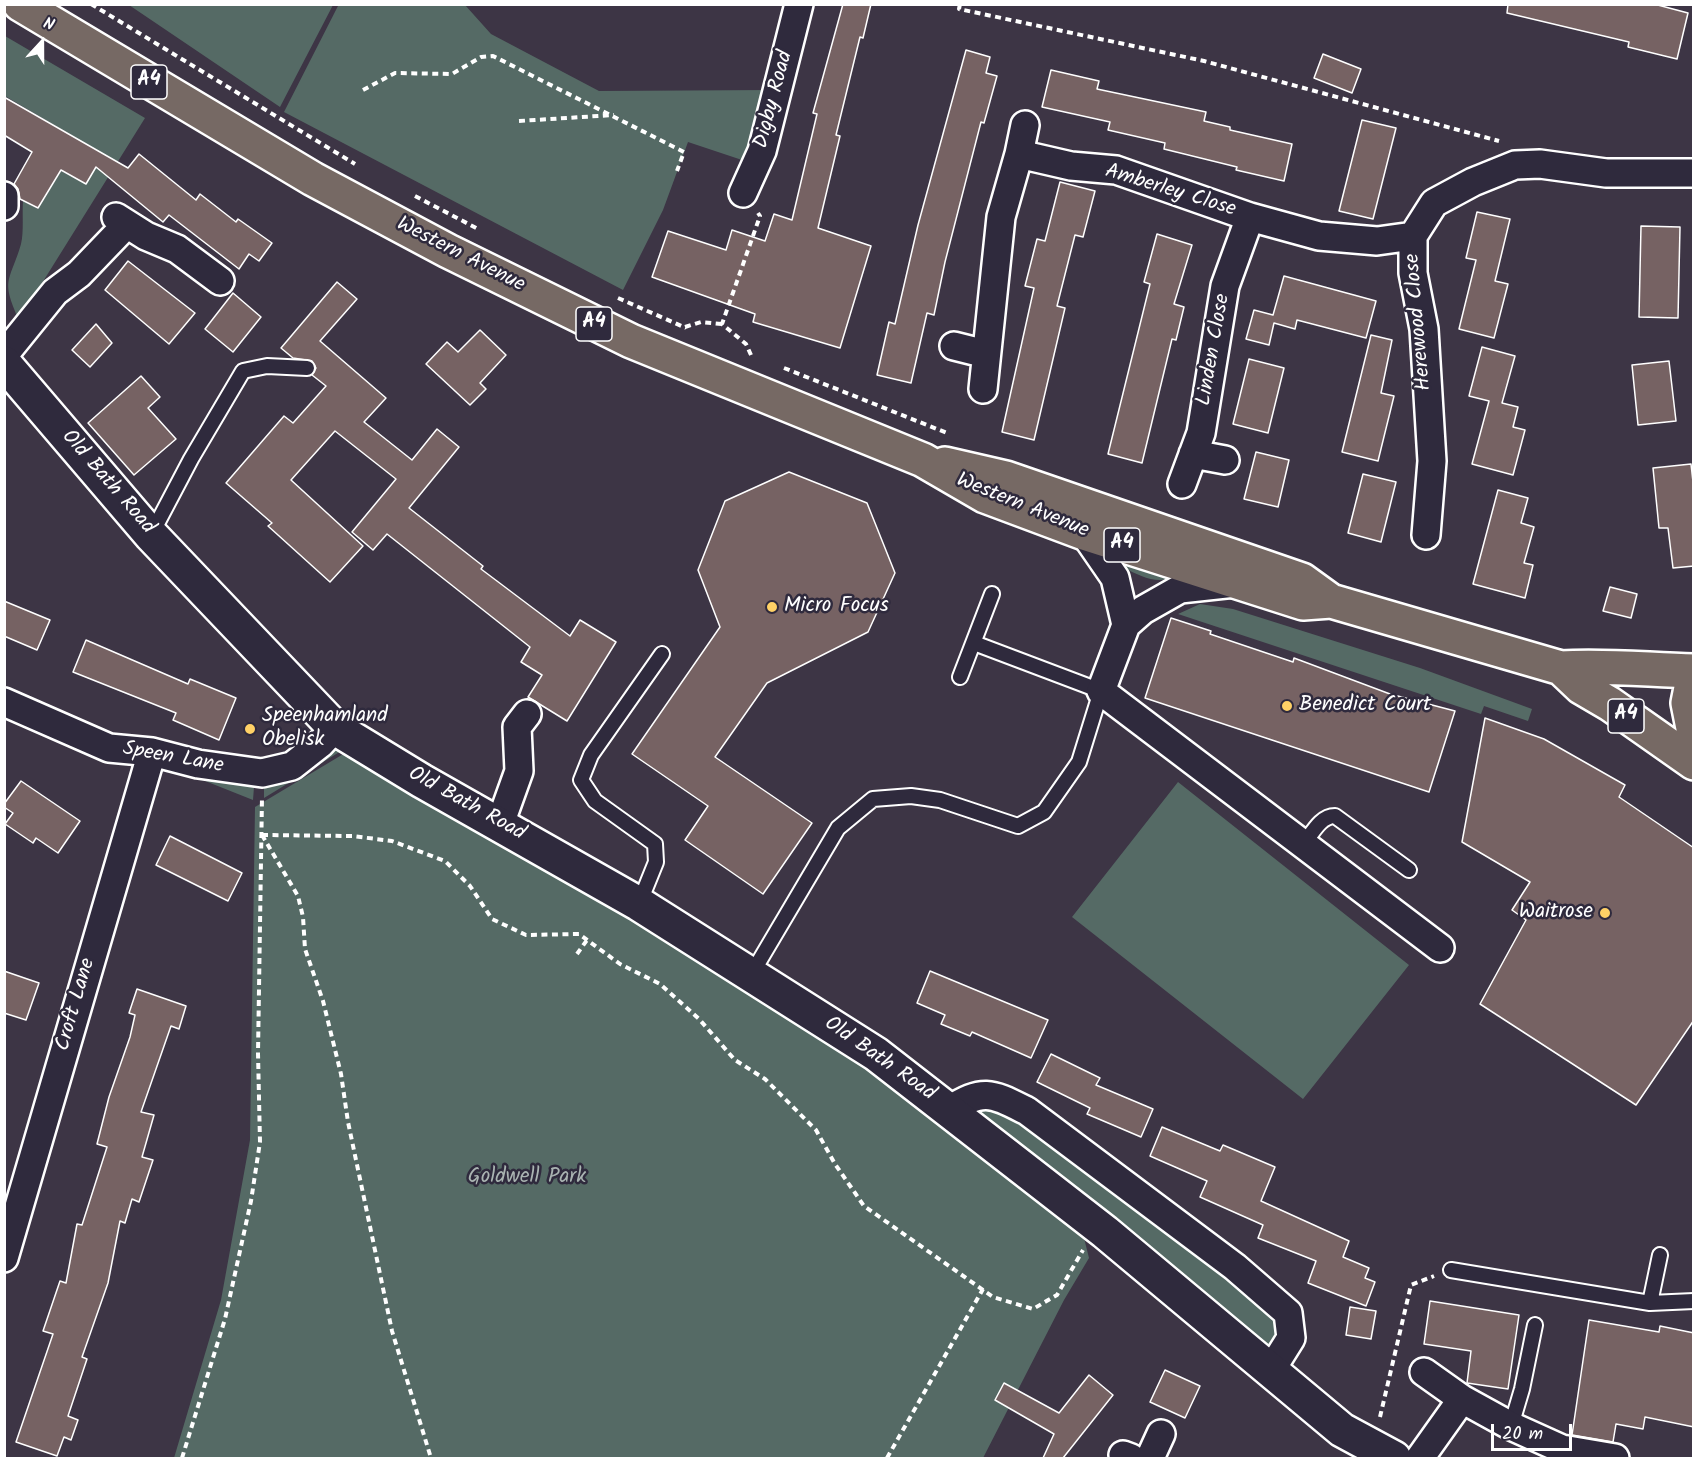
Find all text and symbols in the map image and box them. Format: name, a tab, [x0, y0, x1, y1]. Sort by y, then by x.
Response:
text: N	[39, 11, 58, 38]
north arrow	[12, 12, 72, 72]
street label: Digby Road	[750, 48, 800, 152]
road number: A4	[131, 65, 167, 99]
street label: Amberley Close	[1102, 160, 1238, 224]
street label: Western Avenue	[392, 213, 528, 299]
street label: Herewood Close	[1401, 252, 1439, 392]
street label: Linden Close	[1193, 292, 1237, 408]
road number: A4	[576, 307, 612, 341]
street label: Old Bath Road	[55, 426, 159, 540]
street label: Western Avenue	[952, 469, 1092, 545]
road number: A4	[1104, 528, 1140, 562]
place label: Micro Focus	[784, 594, 889, 620]
marker: Micro Focus	[765, 600, 779, 614]
place label: Benedict Court	[1299, 693, 1431, 719]
marker: Benedict Court	[1280, 699, 1294, 713]
road number: A4	[1608, 699, 1644, 733]
place label: Speenhamland Obelisk	[262, 704, 388, 754]
marker: Speenhamland Obelisk	[243, 722, 257, 736]
street label: Speen Lane	[121, 738, 225, 780]
street label: Old Bath Road	[403, 762, 529, 848]
place label: Waitrose	[1519, 900, 1593, 926]
marker: Waitrose	[1598, 906, 1612, 920]
street label: Croft Lane	[52, 956, 102, 1054]
street label: Old Bath Road	[819, 1012, 939, 1108]
park label: Goldwell Park	[468, 1165, 586, 1191]
scale bar	[1494, 1412, 1575, 1450]
text: 20 m	[1502, 1420, 1543, 1449]

